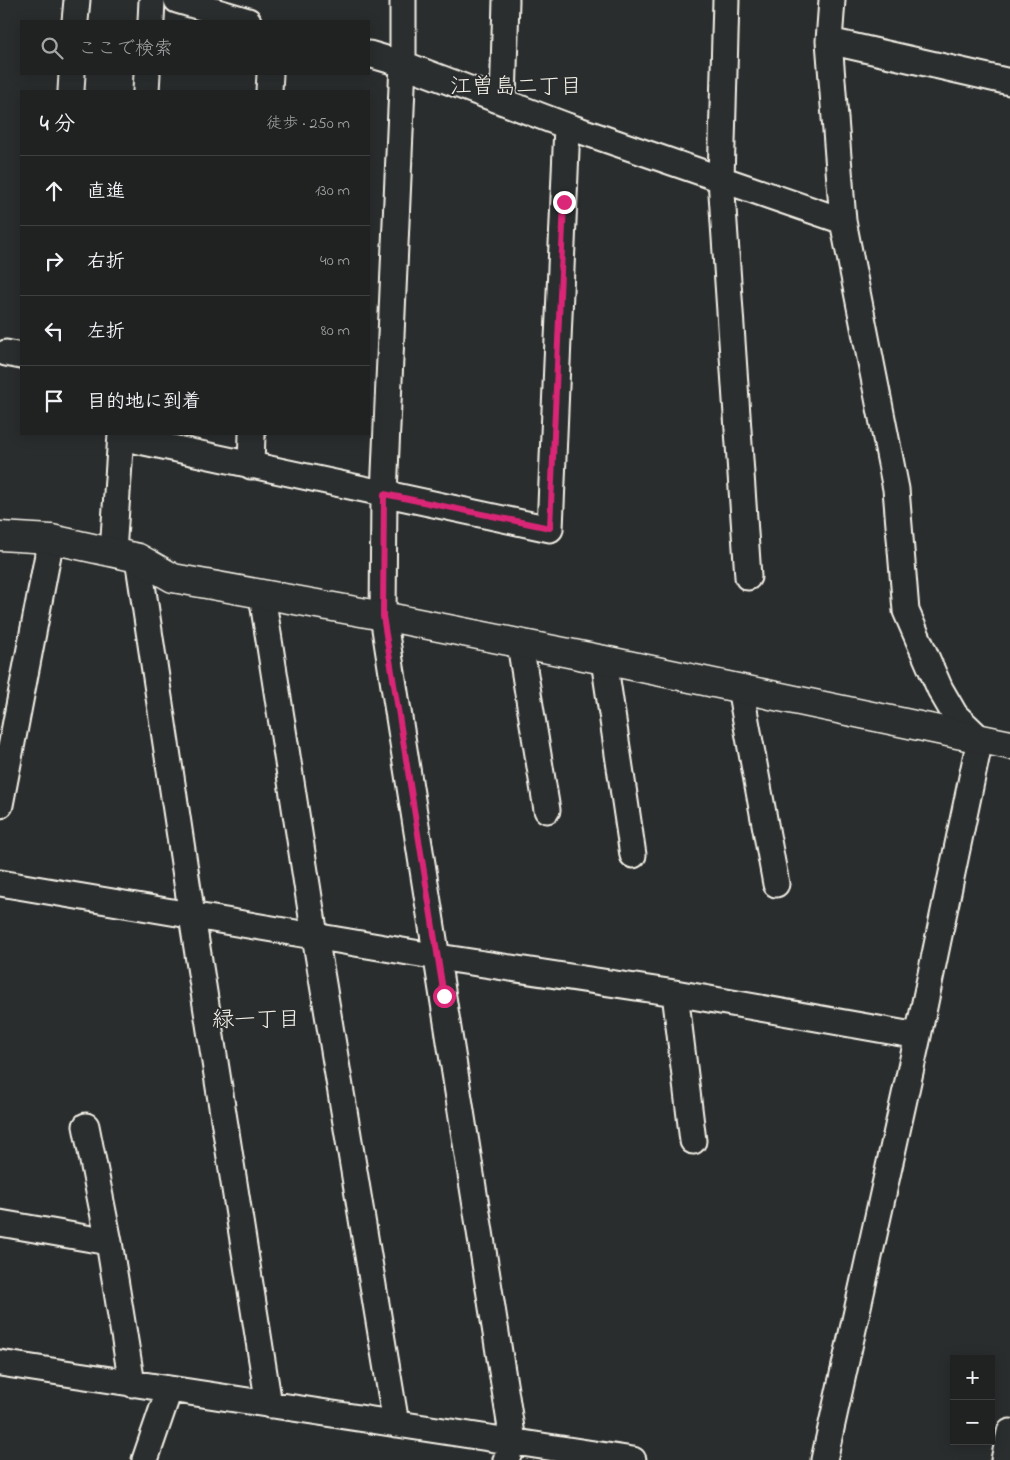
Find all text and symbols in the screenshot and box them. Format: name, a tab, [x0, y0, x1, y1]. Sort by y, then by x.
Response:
search box	[20, 20, 370, 75]
icon: search	[38, 34, 66, 62]
text: ここで検索	[78, 36, 173, 63]
district label: 江曽島二丁目	[450, 72, 582, 104]
text: 4 分	[40, 110, 75, 140]
text: 徒歩 · 250 m	[266, 112, 350, 136]
icon: ahead	[40, 177, 68, 205]
text: 直進	[87, 179, 125, 206]
text: 130 m	[315, 179, 350, 203]
route end	[553, 191, 576, 214]
icon: right	[40, 247, 68, 275]
text: 右折	[87, 249, 125, 276]
text: 40 m	[320, 249, 350, 273]
icon: left	[40, 317, 68, 345]
text: 左折	[87, 319, 125, 346]
text: 80 m	[321, 319, 350, 343]
icon: arrive	[40, 387, 68, 415]
text: 目的地に到着	[87, 389, 201, 416]
route start	[433, 985, 456, 1008]
district label: 緑一丁目	[212, 1005, 300, 1037]
map controls	[950, 1355, 995, 1445]
button: +	[950, 1355, 995, 1400]
button: −	[950, 1400, 995, 1445]

